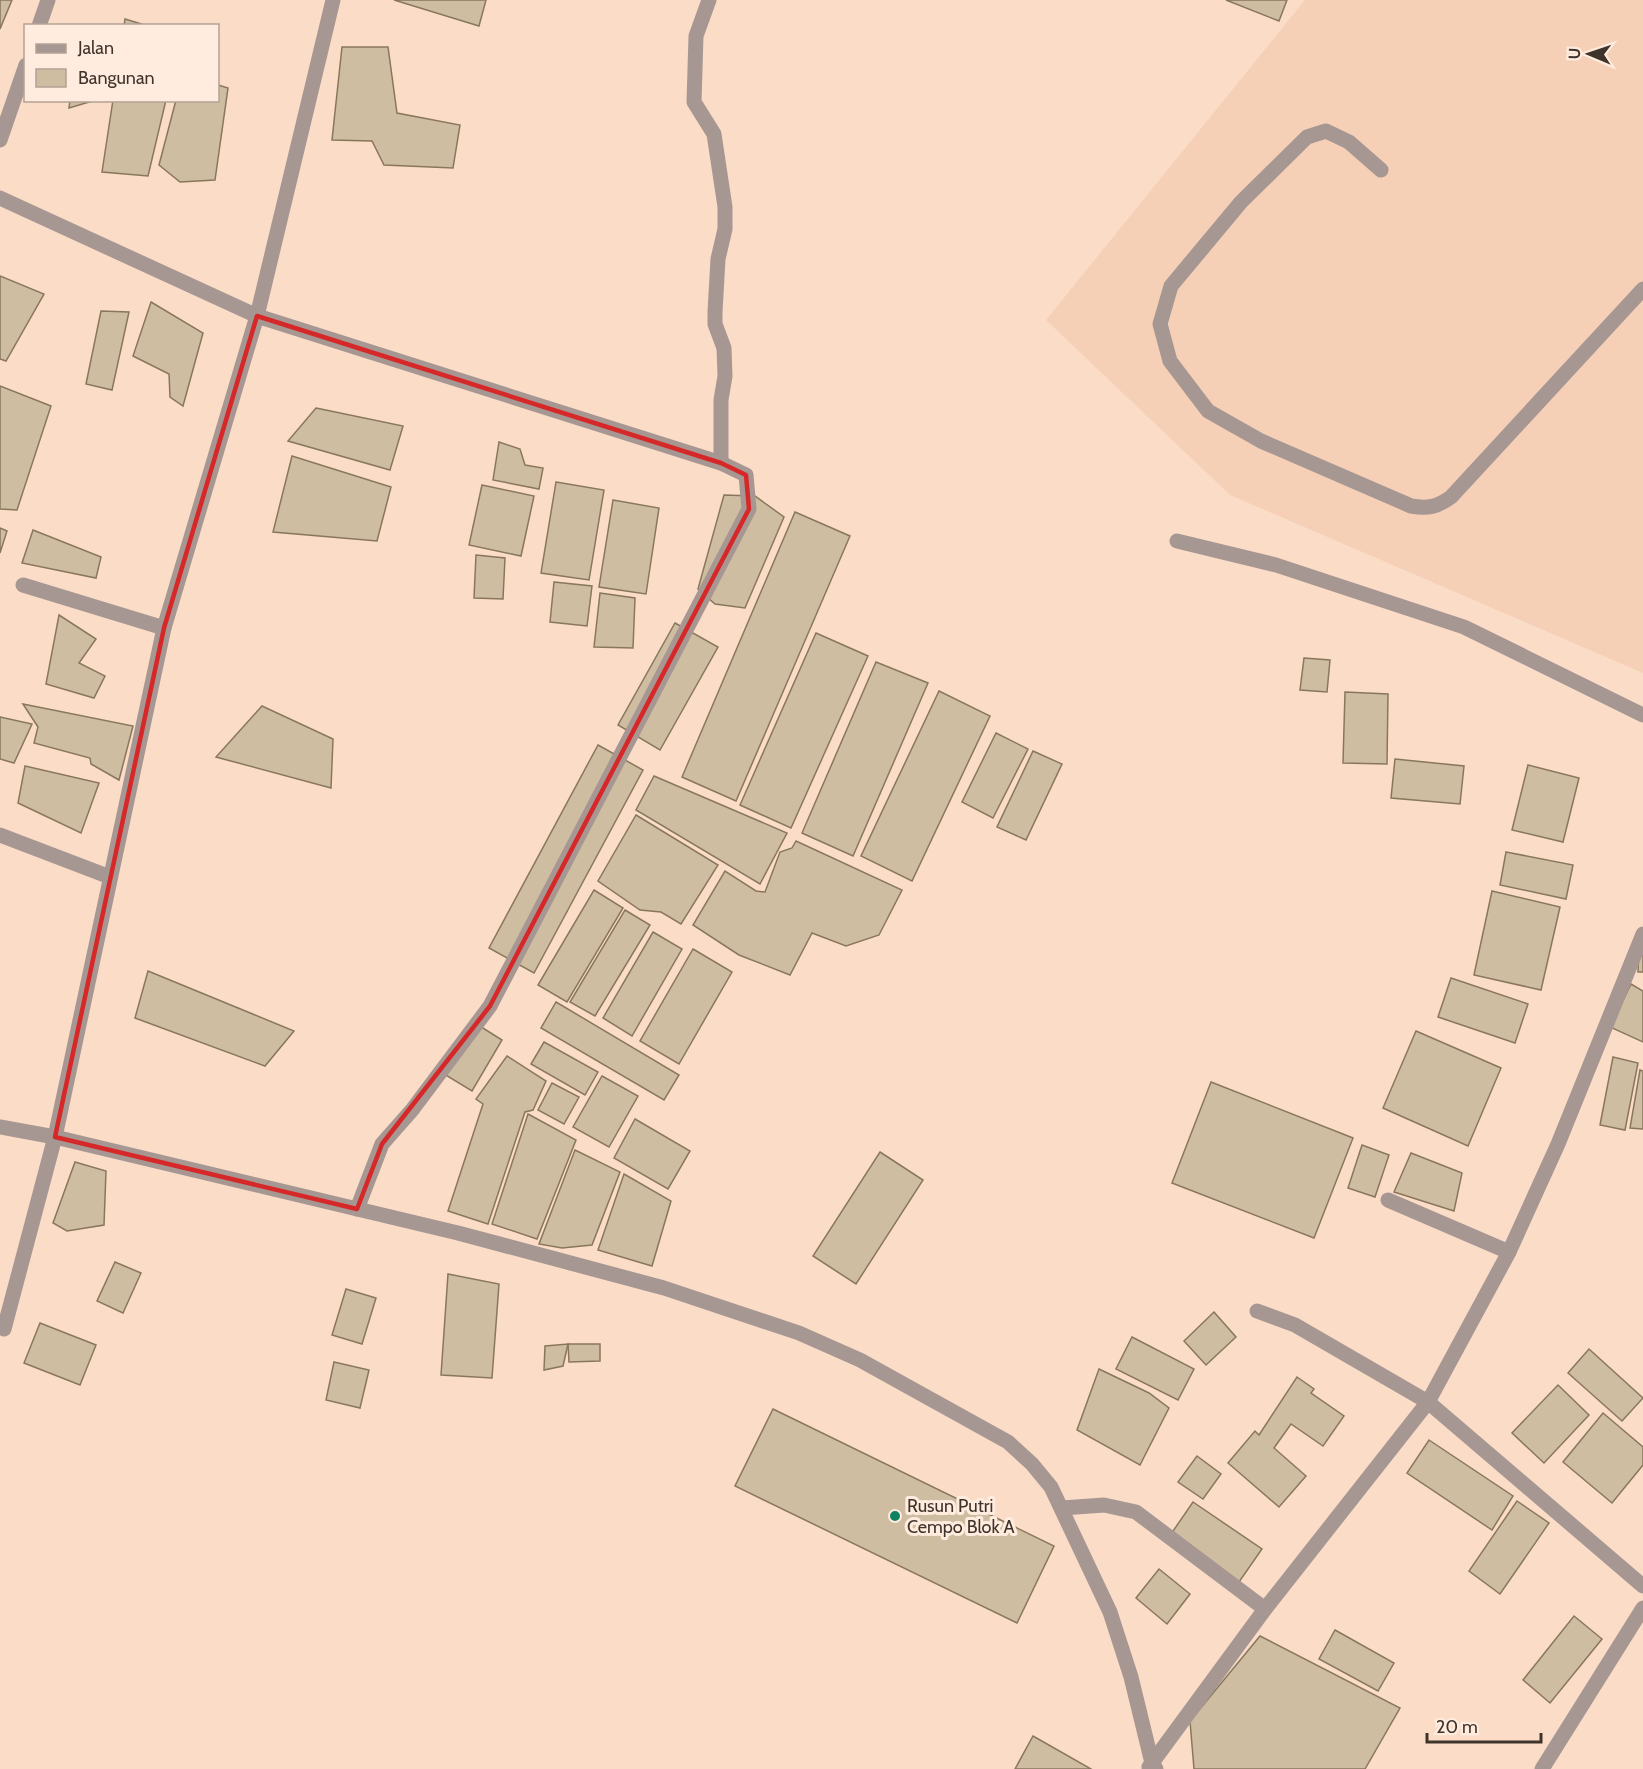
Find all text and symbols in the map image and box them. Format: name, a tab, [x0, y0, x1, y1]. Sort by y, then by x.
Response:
legend	[24, 24, 219, 102]
north arrow	[1559, 24, 1619, 84]
text: Jalan	[77, 37, 114, 59]
text: U	[1565, 47, 1584, 60]
text: Bangunan	[78, 67, 155, 89]
place label: Rusun Putri Cempo Blok A	[907, 1495, 1015, 1538]
marker: Rusun Putri Cempo Blok A	[888, 1509, 902, 1523]
scale bar	[1427, 1706, 1541, 1744]
text: 20 m	[1436, 1716, 1478, 1738]

